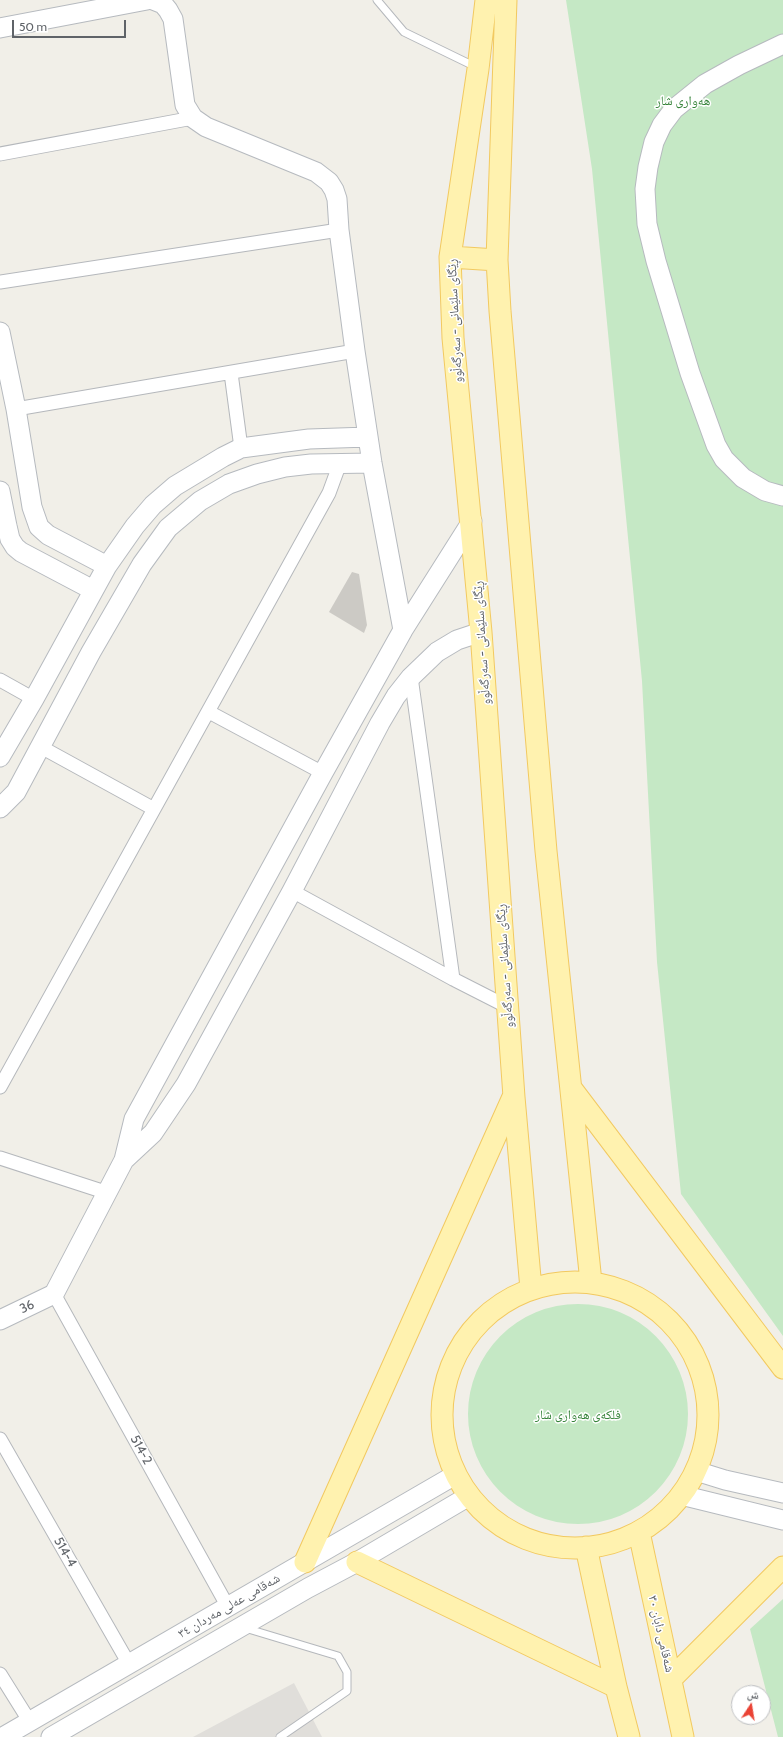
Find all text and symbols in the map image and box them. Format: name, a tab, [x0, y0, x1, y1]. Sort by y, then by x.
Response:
scale bar	[14, 12, 128, 38]
text: 50 m	[19, 19, 47, 34]
park label: هەواری شار	[656, 93, 710, 109]
street label: ڕێگای سلێمانی - سەرگەڵوو	[444, 259, 466, 383]
street label: ڕێگای سلێمانی - سەرگەڵوو	[470, 580, 494, 706]
street label: ڕێگای سلێمانی - سەرگەڵوو	[493, 903, 517, 1029]
street label: 36	[17, 1297, 37, 1317]
park label: فلکەی هەواری شار	[535, 1407, 621, 1423]
street label: 514-2	[127, 1433, 155, 1467]
street label: 514-4	[50, 1534, 80, 1570]
street label: شەقامی عەلی مەردان ٣٤	[175, 1570, 283, 1642]
street label: شەقامی دابان ٣٠	[645, 1594, 677, 1674]
north arrow	[731, 1685, 771, 1725]
text: ش	[746, 1686, 760, 1702]

